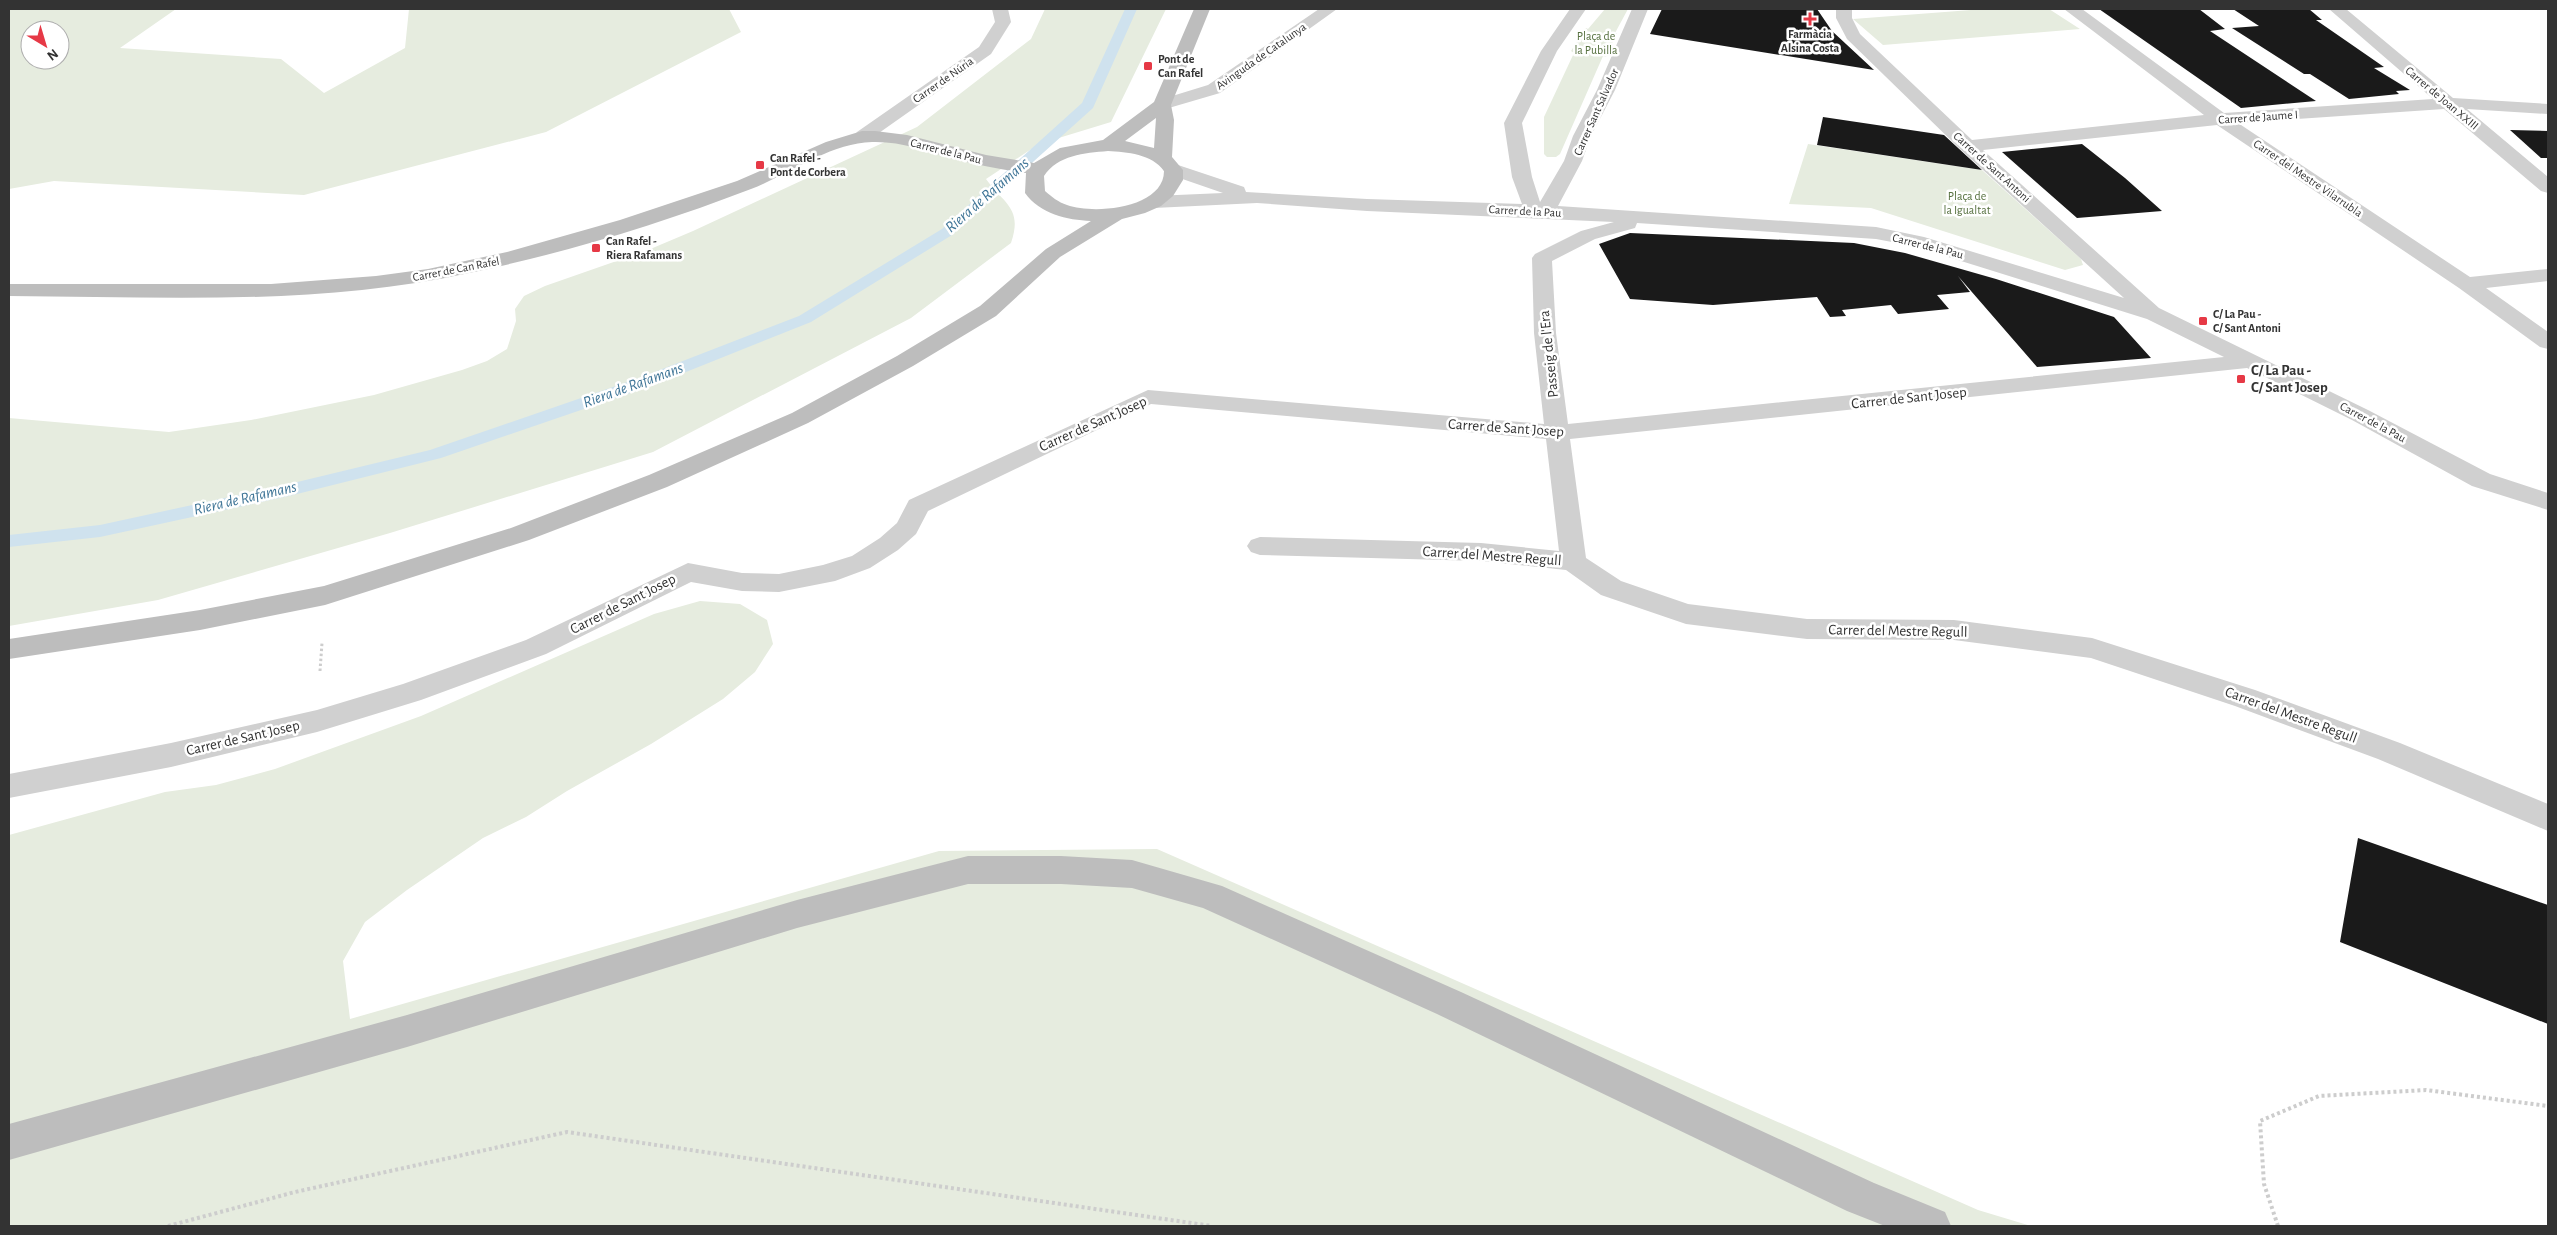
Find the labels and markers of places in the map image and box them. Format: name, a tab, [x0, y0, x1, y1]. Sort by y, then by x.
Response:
marker: Farmàcia Alsina Costa	[1804, 13, 1816, 25]
place label: Farmàcia Alsina Costa	[1781, 28, 1839, 54]
place label: Pont de Can Rafel	[1158, 53, 1203, 79]
marker: Pont de Can Rafel	[1142, 60, 1154, 72]
place label: Can Rafel - Pont de Corbera	[770, 152, 846, 178]
marker: Can Rafel - Pont de Corbera	[754, 159, 766, 171]
place label: Can Rafel - Riera Rafamans	[606, 235, 682, 261]
marker: Can Rafel - Riera Rafamans	[590, 242, 602, 254]
place label: C/ La Pau - C/ Sant Antoni	[2213, 308, 2281, 334]
marker: C/ La Pau - C/ Sant Antoni	[2197, 315, 2209, 327]
place label: C/ La Pau - C/ Sant Josep	[2251, 363, 2328, 395]
marker: C/ La Pau - C/ Sant Josep	[2235, 373, 2247, 385]

